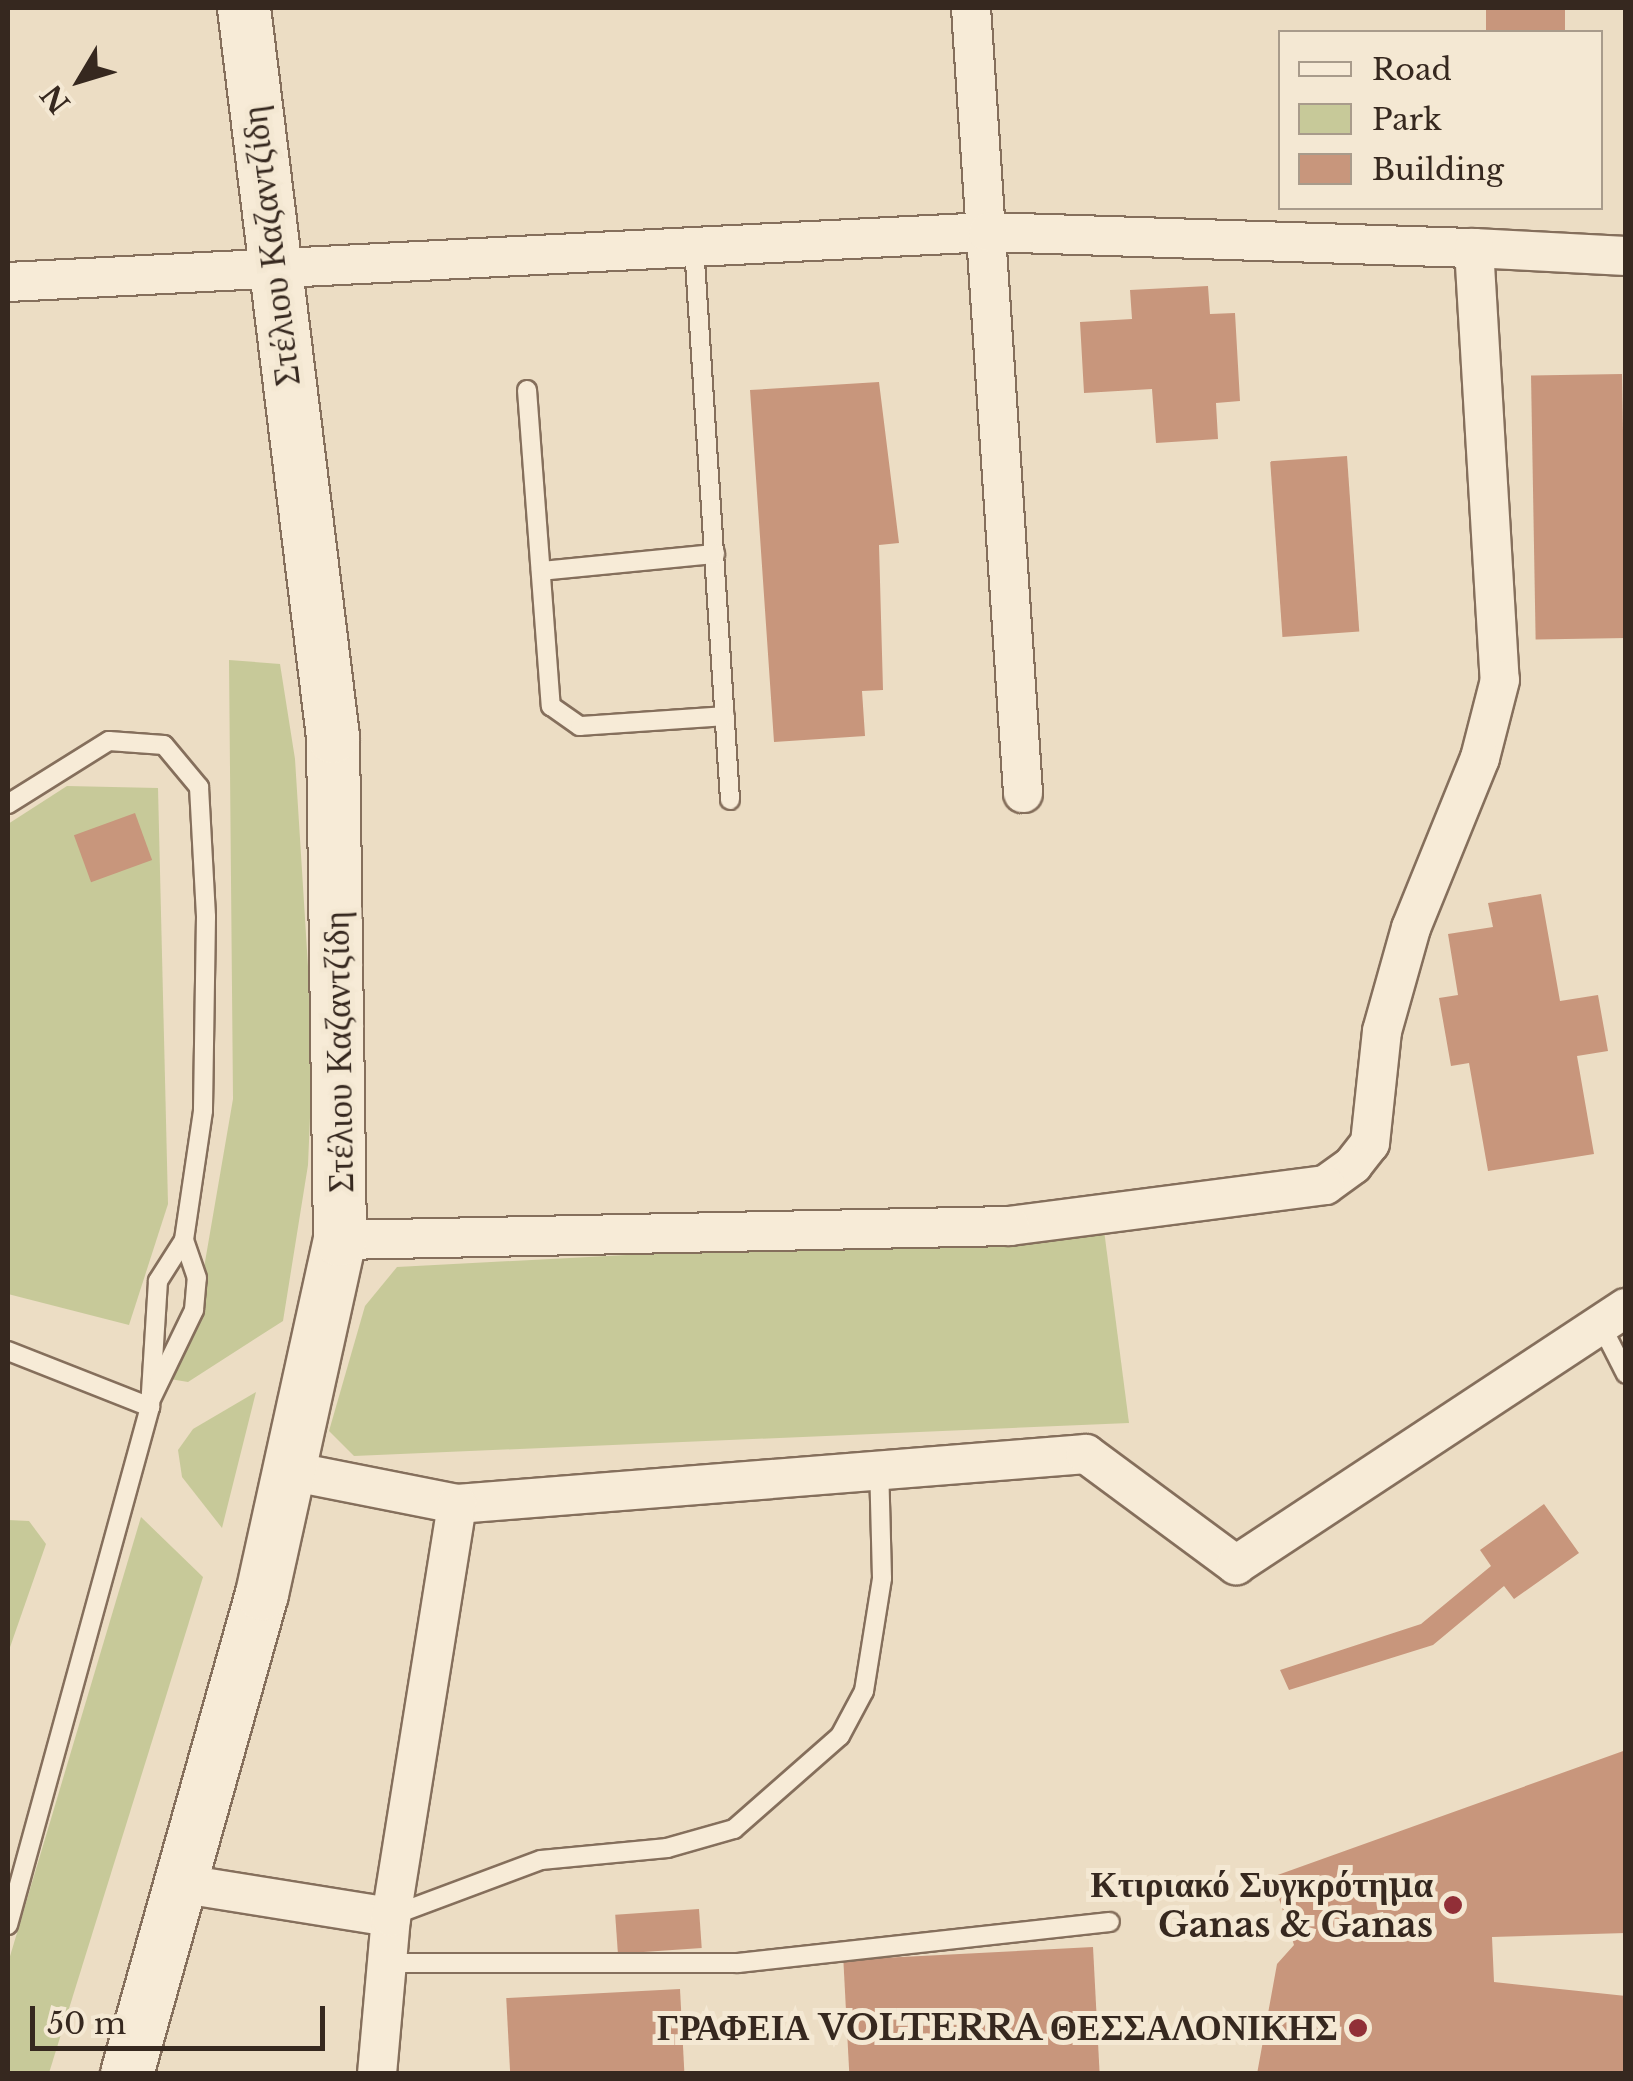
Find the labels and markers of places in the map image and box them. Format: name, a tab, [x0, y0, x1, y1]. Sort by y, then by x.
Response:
place label: Κτιριακό Συγκρότημα Ganas & Ganas	[1091, 1864, 1433, 1946]
marker: Κτιριακό Συγκρότημα Ganas & Ganas	[1442, 1894, 1464, 1916]
place label: ΓΡΑΦΕΙΑ VOLTERRA ΘΕΣΣΑΛΟΝΙΚΗΣ	[656, 2007, 1338, 2049]
marker: ΓΡΑΦΕΙΑ VOLTERRA ΘΕΣΣΑΛΟΝΙΚΗΣ	[1347, 2017, 1369, 2039]

